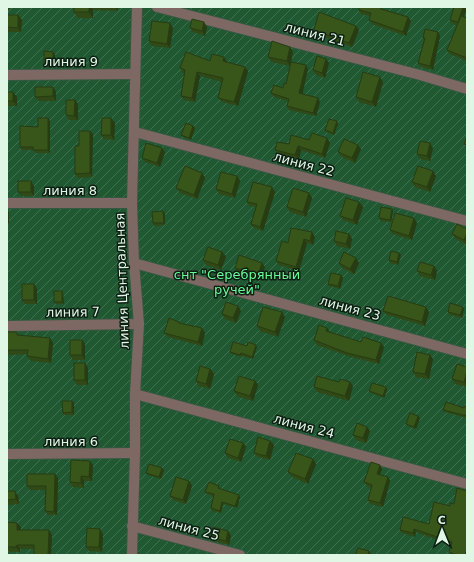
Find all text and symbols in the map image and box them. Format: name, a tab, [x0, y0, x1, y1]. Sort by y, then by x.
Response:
street label: линия 21	[283, 19, 347, 49]
street label: линия 9	[44, 54, 98, 69]
street label: линия 22	[272, 149, 336, 179]
street label: линия 8	[43, 183, 97, 198]
street label: линия Центральная	[112, 213, 132, 349]
park label: снт "Серебрянный ручей"	[174, 267, 300, 297]
street label: линия 23	[318, 293, 382, 323]
street label: линия 7	[46, 304, 100, 320]
street label: линия 24	[272, 411, 336, 441]
street label: линия 6	[44, 434, 98, 449]
north arrow	[422, 510, 462, 550]
street label: линия 25	[157, 513, 221, 543]
text: С	[438, 514, 446, 527]

